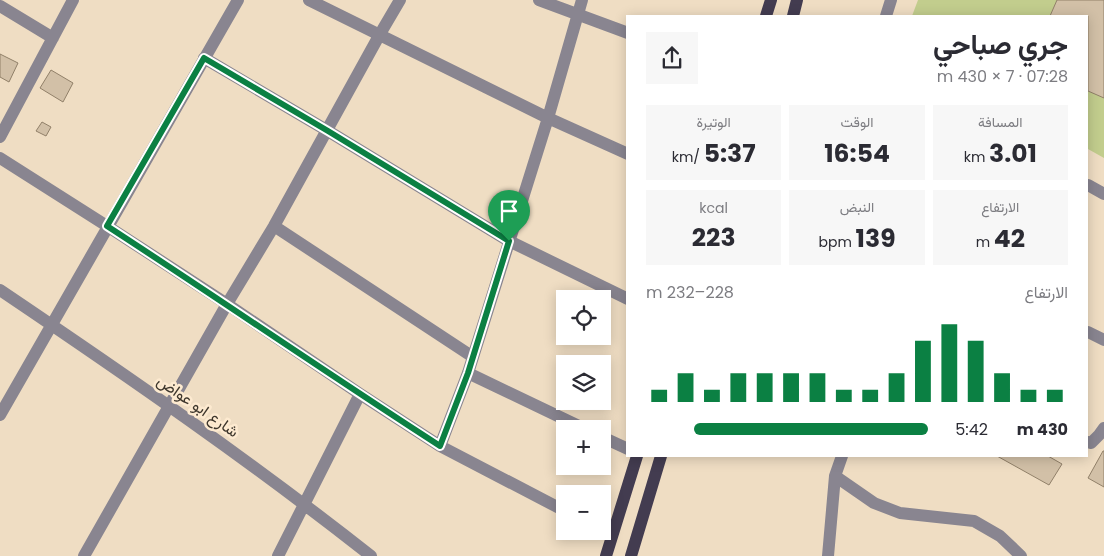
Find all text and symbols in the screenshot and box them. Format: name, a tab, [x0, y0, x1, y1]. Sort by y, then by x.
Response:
text: جري صباحي	[933, 25, 1068, 64]
button: share	[646, 32, 698, 84]
text: 07:28 · 7 × 430 m	[937, 65, 1068, 88]
text: الوتيرة	[697, 112, 731, 132]
text: الوقت	[841, 112, 873, 132]
text: المسافة	[978, 112, 1023, 132]
text: 5:37	[704, 136, 756, 171]
text: 16:54	[824, 136, 890, 171]
text: 3.01	[989, 136, 1037, 171]
text: /km	[672, 147, 704, 167]
text: km	[964, 147, 989, 167]
pin	[488, 190, 530, 241]
icon: arrive	[495, 197, 523, 225]
text: النبض	[840, 197, 874, 217]
text: الارتفاع	[981, 197, 1019, 217]
text: kcal	[699, 198, 728, 218]
text: 223	[692, 220, 736, 255]
text: 139	[856, 221, 896, 256]
text: 42	[994, 221, 1025, 256]
text: bpm	[819, 232, 856, 252]
text: m	[976, 232, 994, 252]
text: 228–232 m	[646, 281, 734, 304]
text: الارتفاع	[1025, 281, 1068, 304]
map controls	[556, 290, 611, 540]
button: locate	[556, 290, 611, 345]
button: layers	[556, 355, 611, 410]
street label: شارع ابو عواض	[152, 369, 244, 443]
text: 5:42	[955, 418, 988, 441]
text: 430 m	[1017, 418, 1068, 441]
button: +	[556, 420, 611, 475]
button: −	[556, 485, 611, 540]

